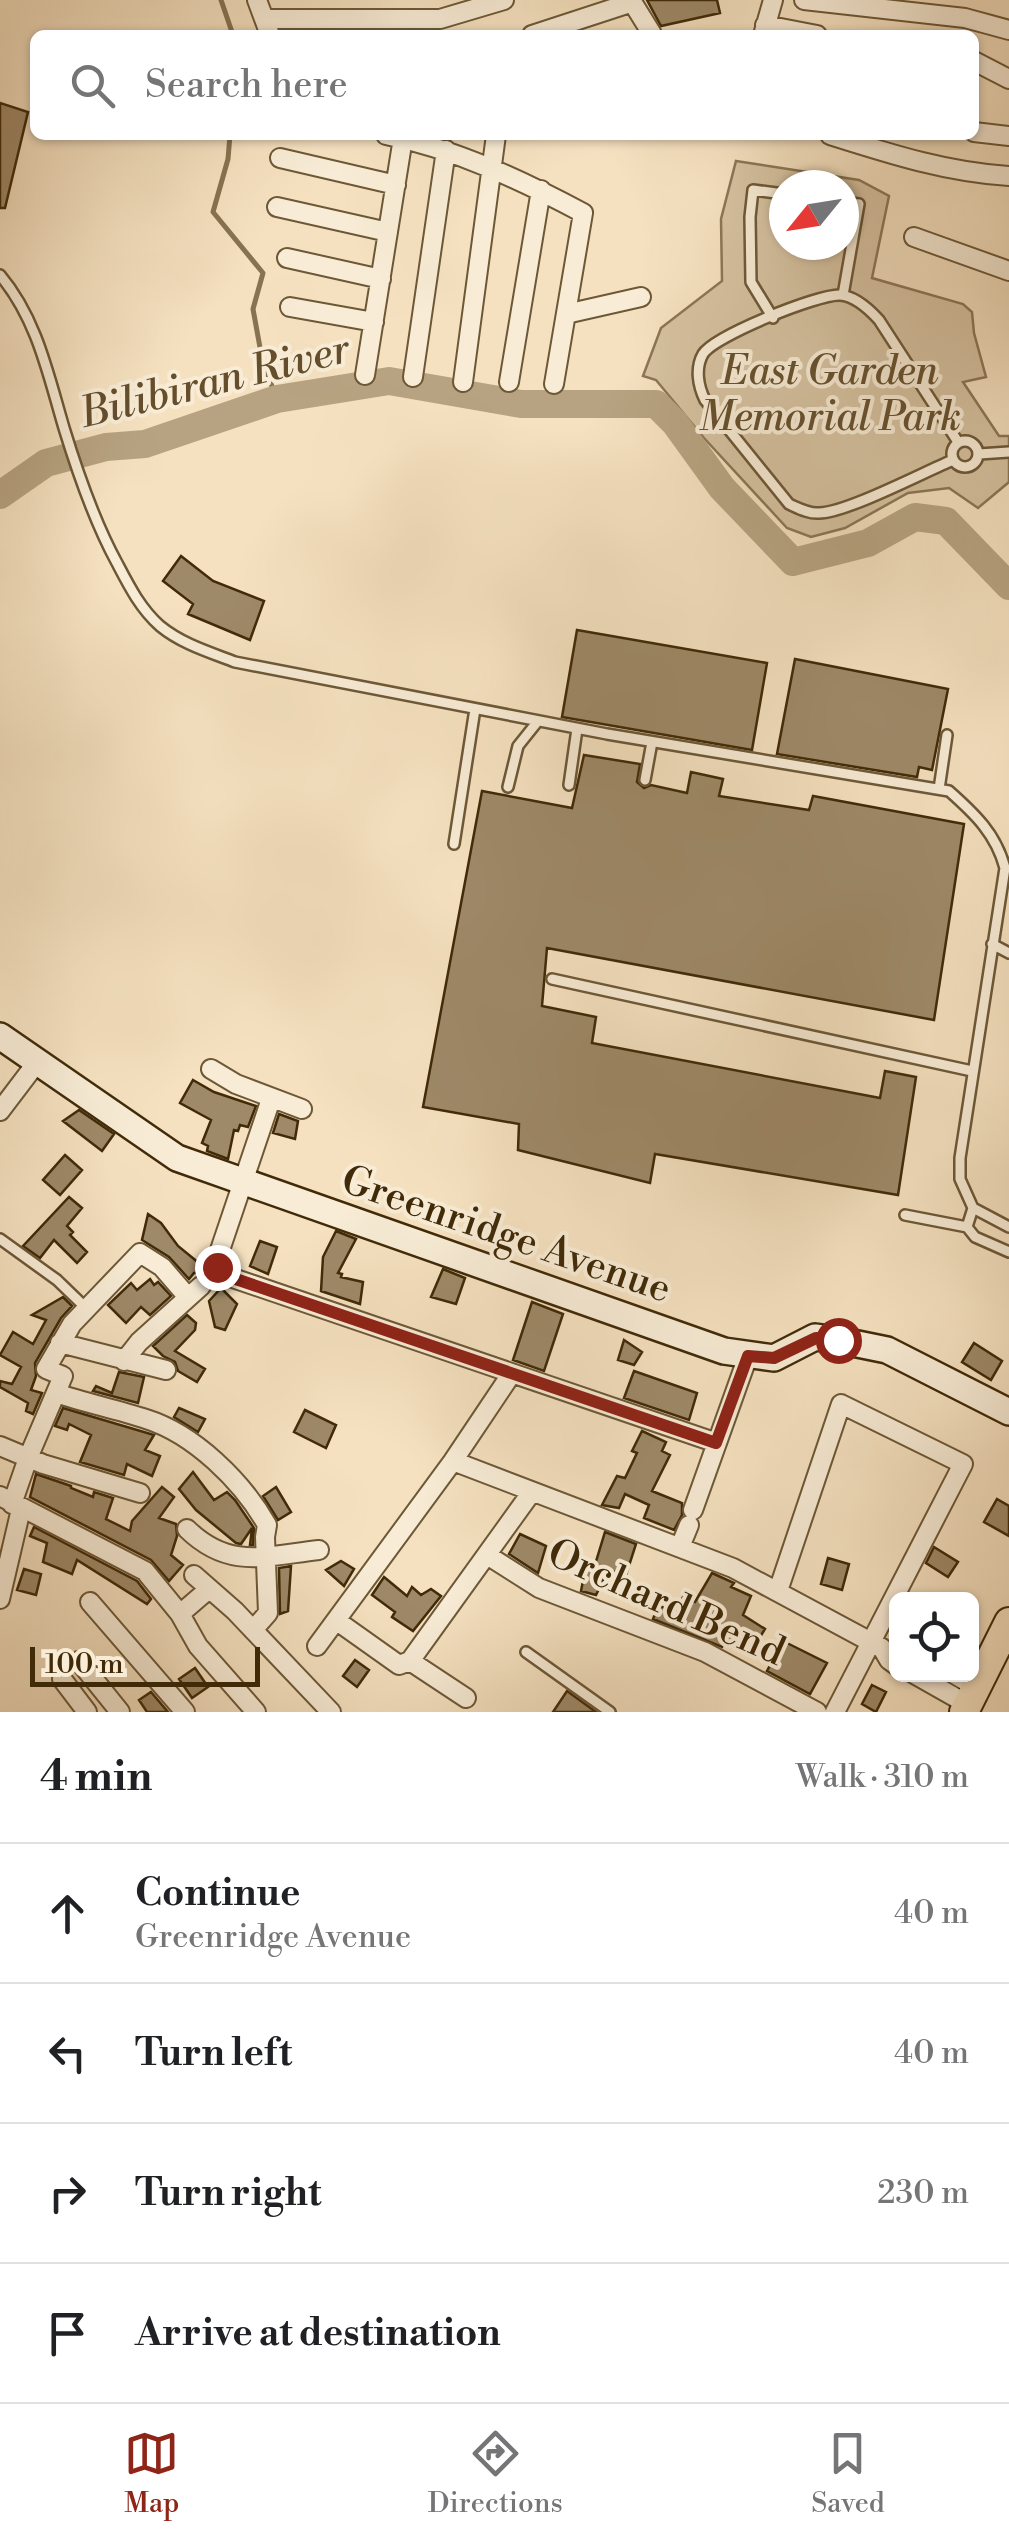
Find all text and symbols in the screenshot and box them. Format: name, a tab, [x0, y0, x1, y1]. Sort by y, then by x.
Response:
search box	[30, 30, 979, 140]
icon: search	[65, 58, 120, 113]
text: Search here	[145, 62, 348, 109]
north arrow	[769, 170, 859, 260]
water label: Bilibiran River	[74, 323, 356, 441]
park label: East Garden Memorial Park	[699, 347, 961, 443]
street label: Greenridge Avenue	[334, 1155, 677, 1316]
route end	[195, 1245, 241, 1291]
route start	[816, 1318, 862, 1364]
street label: Orchard Bend	[539, 1528, 793, 1678]
map controls	[889, 1592, 979, 1682]
button: locate	[889, 1592, 979, 1682]
scale bar	[30, 1642, 260, 1686]
text: 100 m	[45, 1647, 124, 1682]
text: 4 min	[40, 1751, 152, 1804]
text: Walk · 310 m	[796, 1757, 969, 1797]
text: Continue	[135, 1870, 300, 1917]
icon: ahead	[40, 1886, 95, 1941]
text: 40 m	[894, 1893, 969, 1933]
text: Greenridge Avenue	[135, 1917, 411, 1957]
icon: left	[40, 2026, 95, 2081]
text: Turn left	[135, 2030, 292, 2077]
text: 40 m	[894, 2033, 969, 2073]
icon: right	[40, 2166, 95, 2221]
text: Turn right	[135, 2170, 321, 2217]
text: 230 m	[877, 2173, 969, 2213]
icon: arrive	[40, 2306, 95, 2361]
text: Arrive at destination	[135, 2310, 501, 2357]
tab: Map	[124, 2426, 179, 2521]
tab: Directions	[428, 2426, 563, 2521]
tab: Saved	[811, 2426, 885, 2521]

